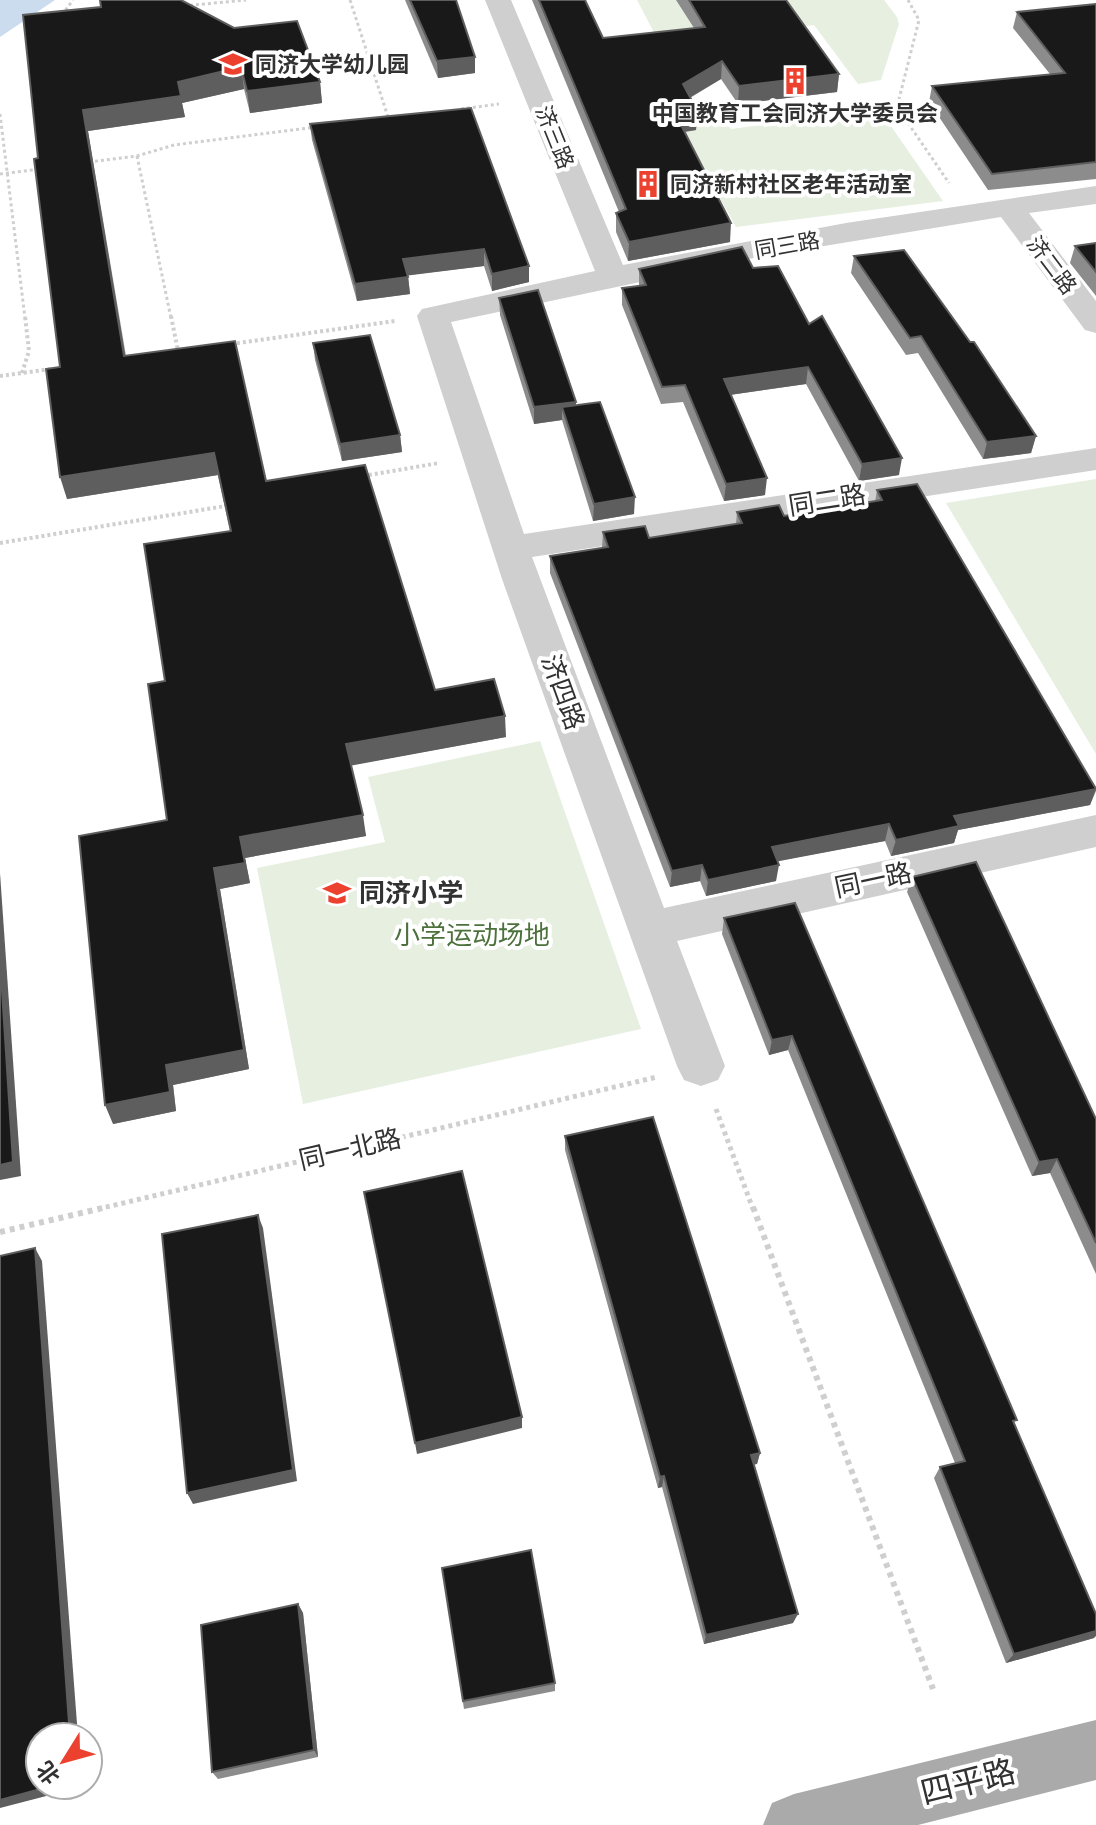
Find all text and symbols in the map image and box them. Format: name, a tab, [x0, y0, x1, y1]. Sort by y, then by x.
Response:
school or university icon: 同济大学幼儿园	[218, 49, 248, 79]
place label: 同济大学幼儿园	[255, 50, 409, 78]
building icon: 中国教育工会同济大学委员会	[780, 66, 810, 96]
place label: 中国教育工会同济大学委员会	[652, 99, 938, 127]
street label: 济三路	[530, 101, 580, 173]
building icon: 同济新村社区老年活动室	[633, 169, 663, 199]
place label: 同济新村社区老年活动室	[670, 170, 912, 198]
street label: 同三路	[752, 225, 822, 265]
street label: 济二路	[1021, 230, 1083, 300]
street label: 同二路	[786, 477, 868, 523]
street label: 济四路	[534, 650, 592, 734]
street label: 同一路	[831, 855, 915, 905]
place label: 同济小学	[359, 876, 463, 910]
school or university icon: 同济小学	[322, 878, 352, 908]
park label: 小学运动场地	[394, 918, 550, 952]
street label: 同一北路	[296, 1121, 404, 1177]
north arrow	[24, 1721, 104, 1801]
street label: 四平路	[917, 1751, 1019, 1813]
text: 北	[30, 1756, 66, 1790]

